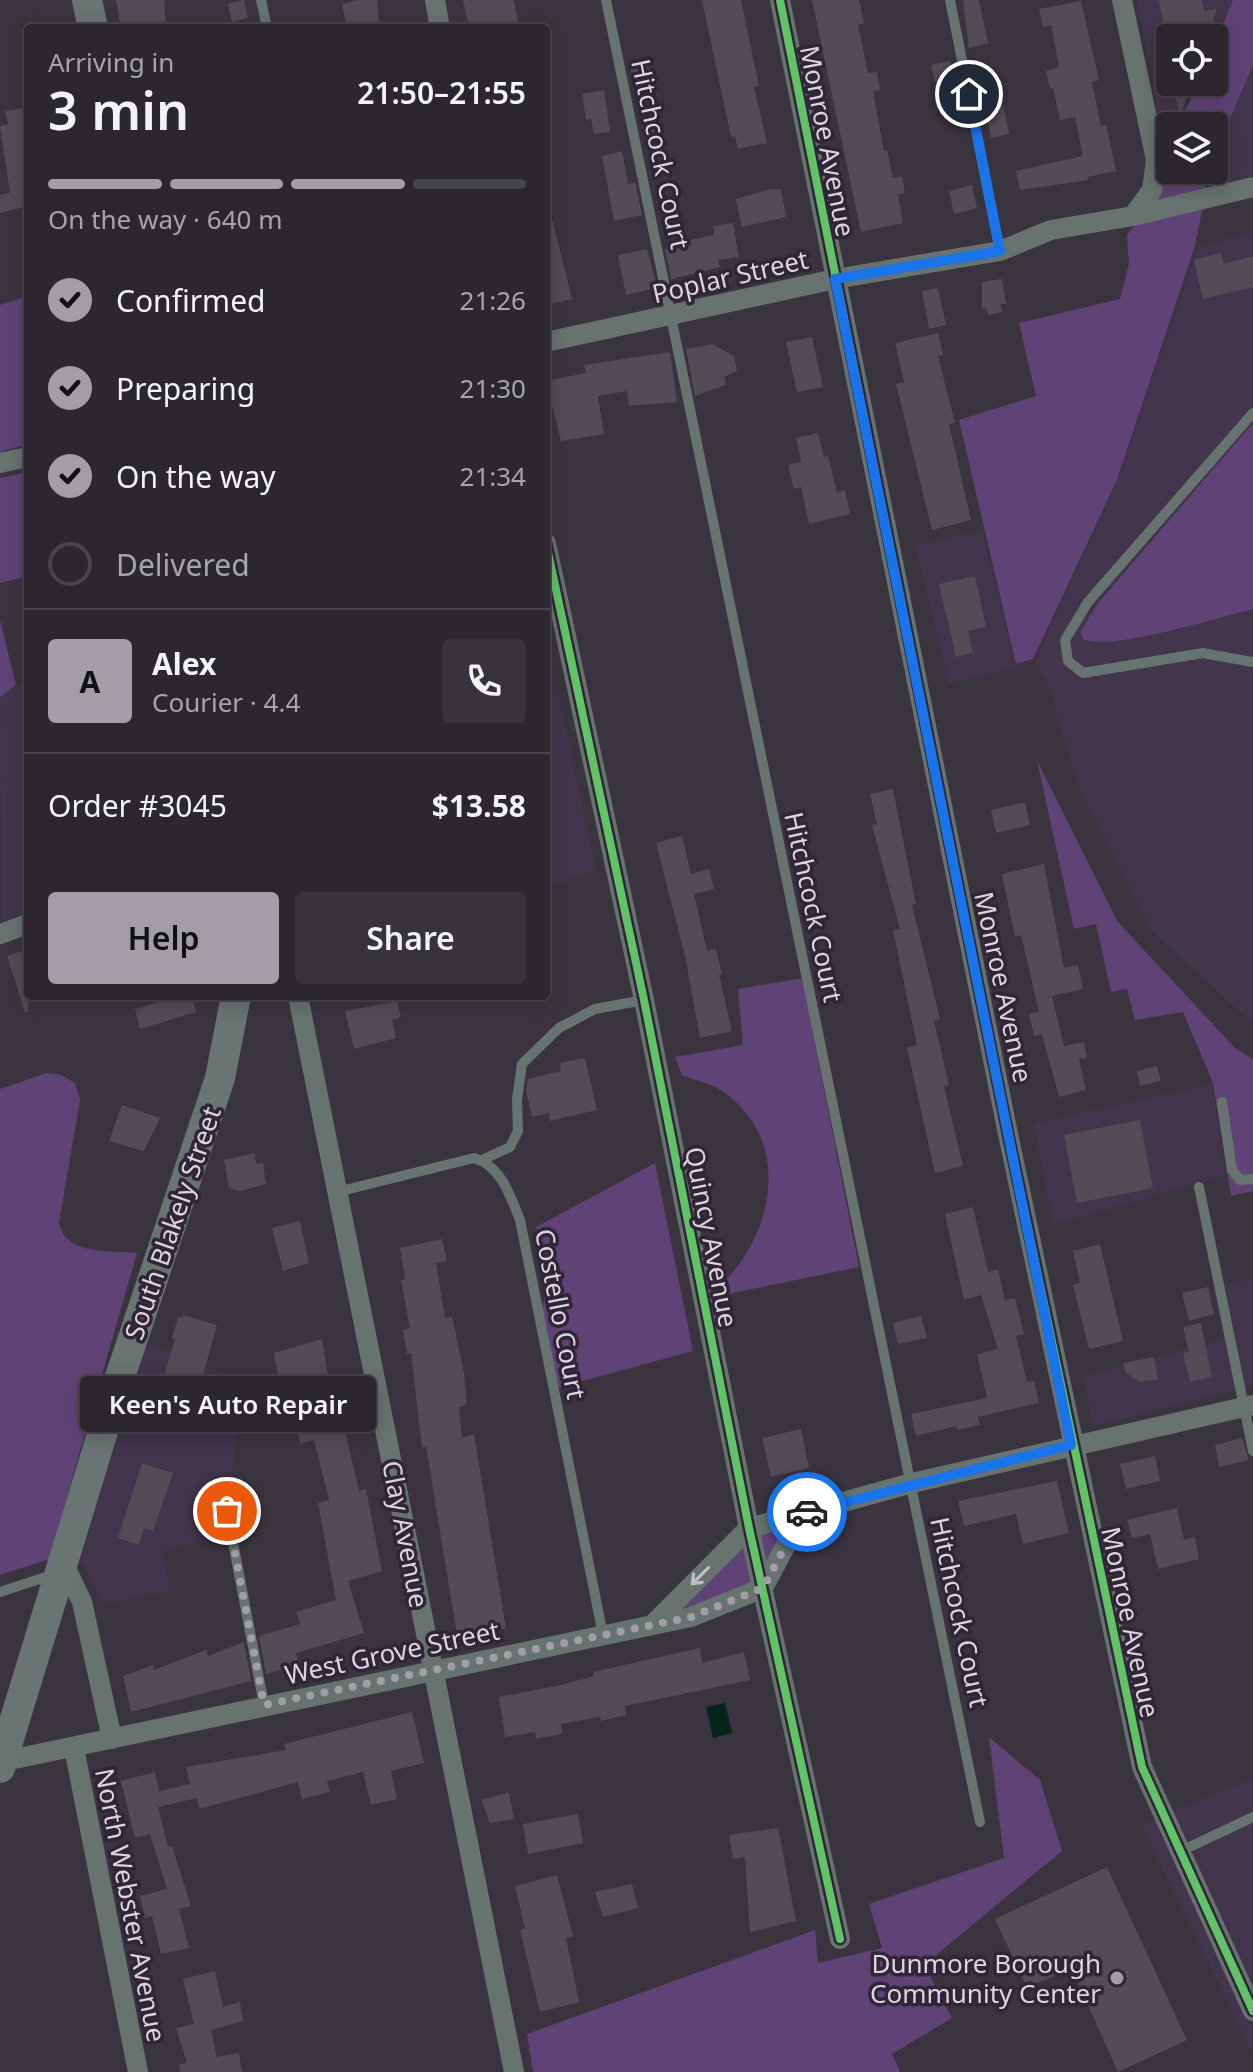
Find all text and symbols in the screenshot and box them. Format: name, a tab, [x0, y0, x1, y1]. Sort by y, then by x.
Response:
map controls	[1156, 24, 1228, 184]
button: locate	[1156, 24, 1228, 96]
street label: Monroe Avenue	[792, 42, 864, 240]
text: Arriving in	[48, 44, 174, 80]
street label: Hitchcock Court	[623, 56, 699, 252]
pin	[935, 60, 1003, 128]
text: 21:50–21:55	[357, 72, 526, 113]
icon: home	[947, 72, 991, 116]
text: 3 min	[48, 74, 189, 145]
button: layers	[1156, 112, 1228, 184]
text: On the way · 640 m	[48, 201, 282, 237]
street label: Poplar Street	[649, 241, 811, 311]
icon: check	[48, 278, 92, 322]
text: Confirmed	[116, 280, 266, 321]
text: 21:26	[460, 282, 526, 318]
icon: check	[48, 366, 92, 410]
text: Preparing	[116, 368, 255, 409]
text: 21:30	[460, 370, 526, 406]
icon: check	[48, 454, 92, 498]
text: On the way	[116, 456, 276, 497]
text: 21:34	[460, 458, 526, 494]
text: Delivered	[116, 544, 250, 585]
button: phone	[442, 639, 526, 723]
text: Alex	[152, 643, 216, 684]
text: A	[80, 661, 100, 702]
text: Courier · 4.4	[152, 684, 300, 720]
text: Order #3045	[48, 785, 227, 826]
text: $13.58	[432, 785, 526, 826]
street label: Hitchcock Court	[776, 809, 852, 1005]
street label: Monroe Avenue	[966, 888, 1042, 1086]
button: Help	[48, 892, 279, 984]
button: Share	[295, 892, 526, 984]
street label: South Blakely Street	[115, 1102, 229, 1344]
street label: Quincy Avenue	[677, 1144, 747, 1330]
street label: Costello Court	[527, 1226, 595, 1402]
callout: Keen's Auto Repair	[79, 1375, 375, 1431]
text: Keen's Auto Repair	[109, 1386, 347, 1422]
street label: Clay Avenue	[374, 1457, 438, 1611]
courier	[767, 1472, 847, 1552]
pin	[193, 1477, 261, 1545]
icon: bag	[205, 1489, 249, 1533]
icon: car	[785, 1490, 829, 1534]
street label: Hitchcock Court	[922, 1514, 998, 1710]
street label: Monroe Avenue	[1093, 1523, 1169, 1721]
one-way arrow	[691, 1566, 711, 1586]
street label: West Grove Street	[281, 1612, 503, 1692]
street label: North Webster Avenue	[87, 1765, 175, 2045]
place label: Dunmore Borough Community Center	[870, 1945, 1101, 2011]
marker: Dunmore Borough Community Center	[1108, 1969, 1126, 1987]

